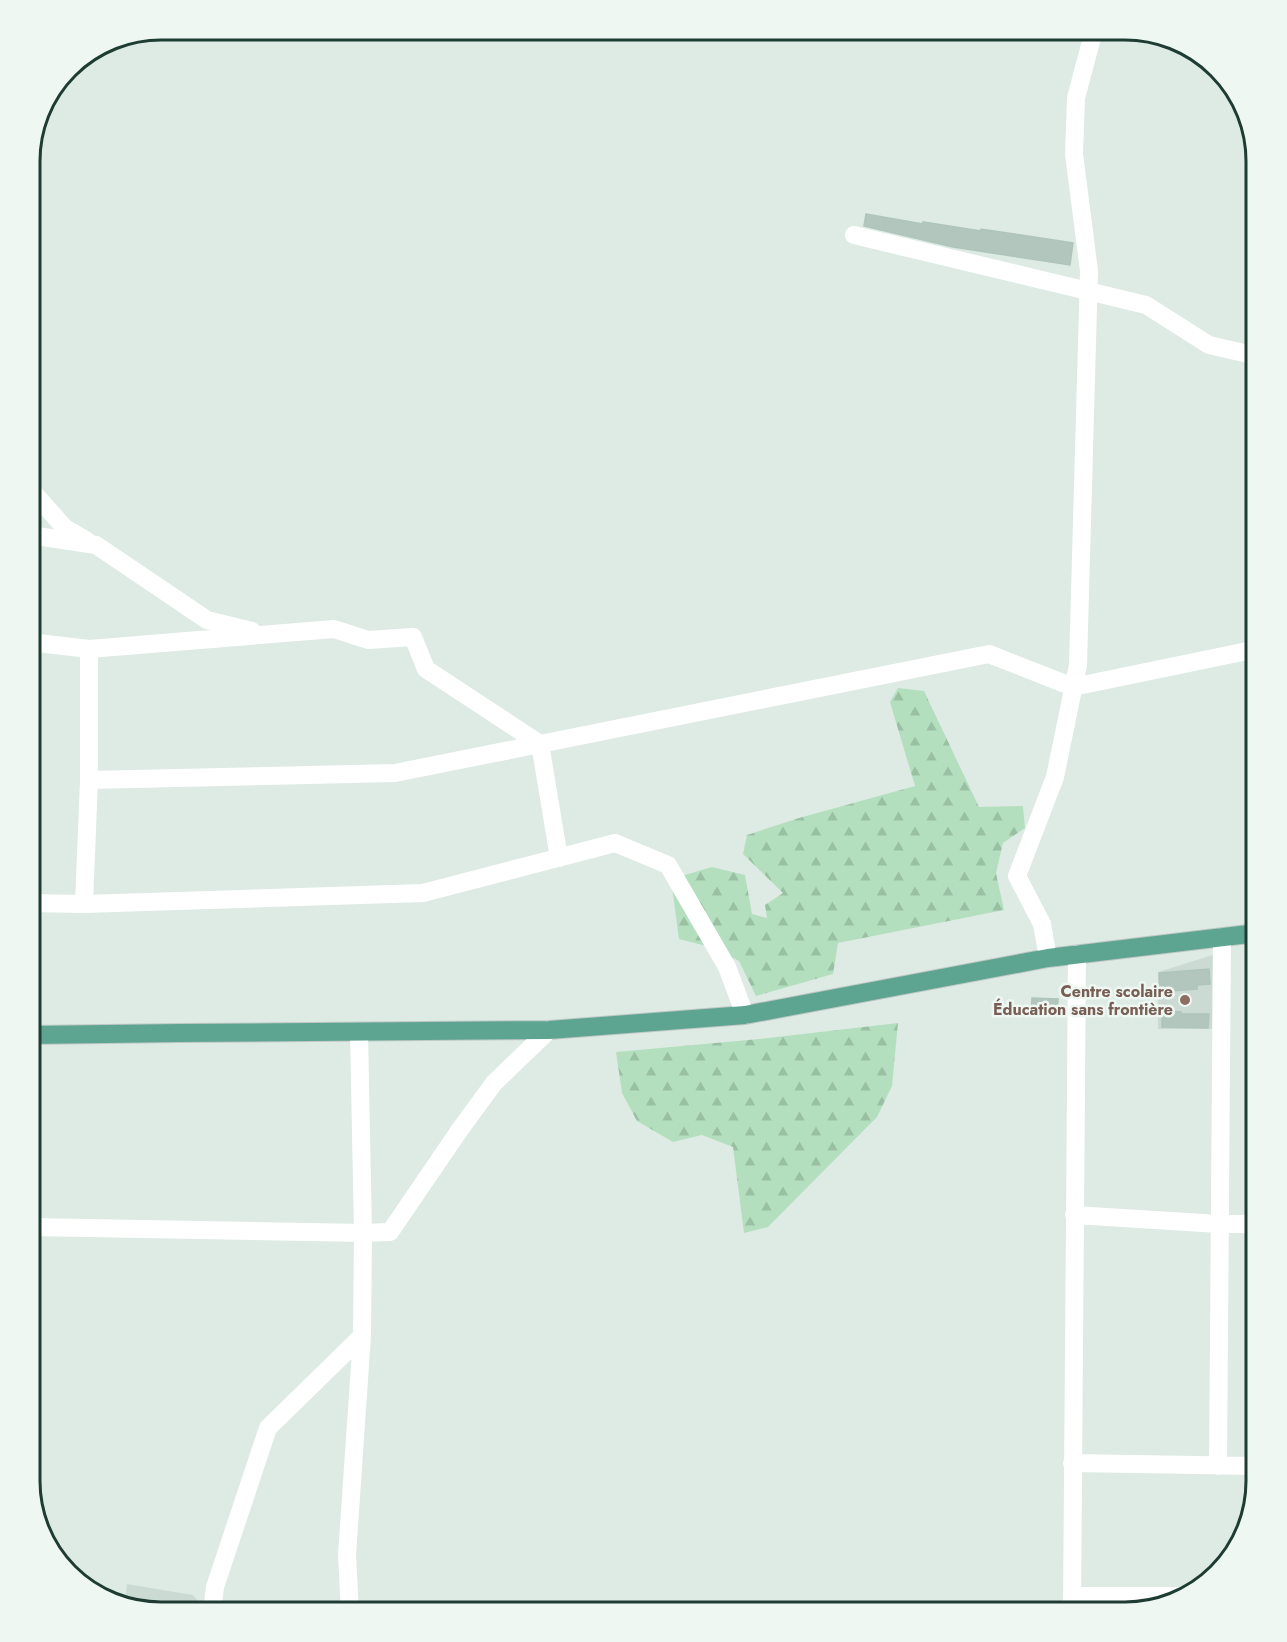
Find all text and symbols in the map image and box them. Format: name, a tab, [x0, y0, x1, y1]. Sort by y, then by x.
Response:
place label: Centre scolaire Éducation sans frontière	[993, 980, 1173, 1021]
marker: Centre scolaire Éducation sans frontière	[1178, 993, 1192, 1007]

